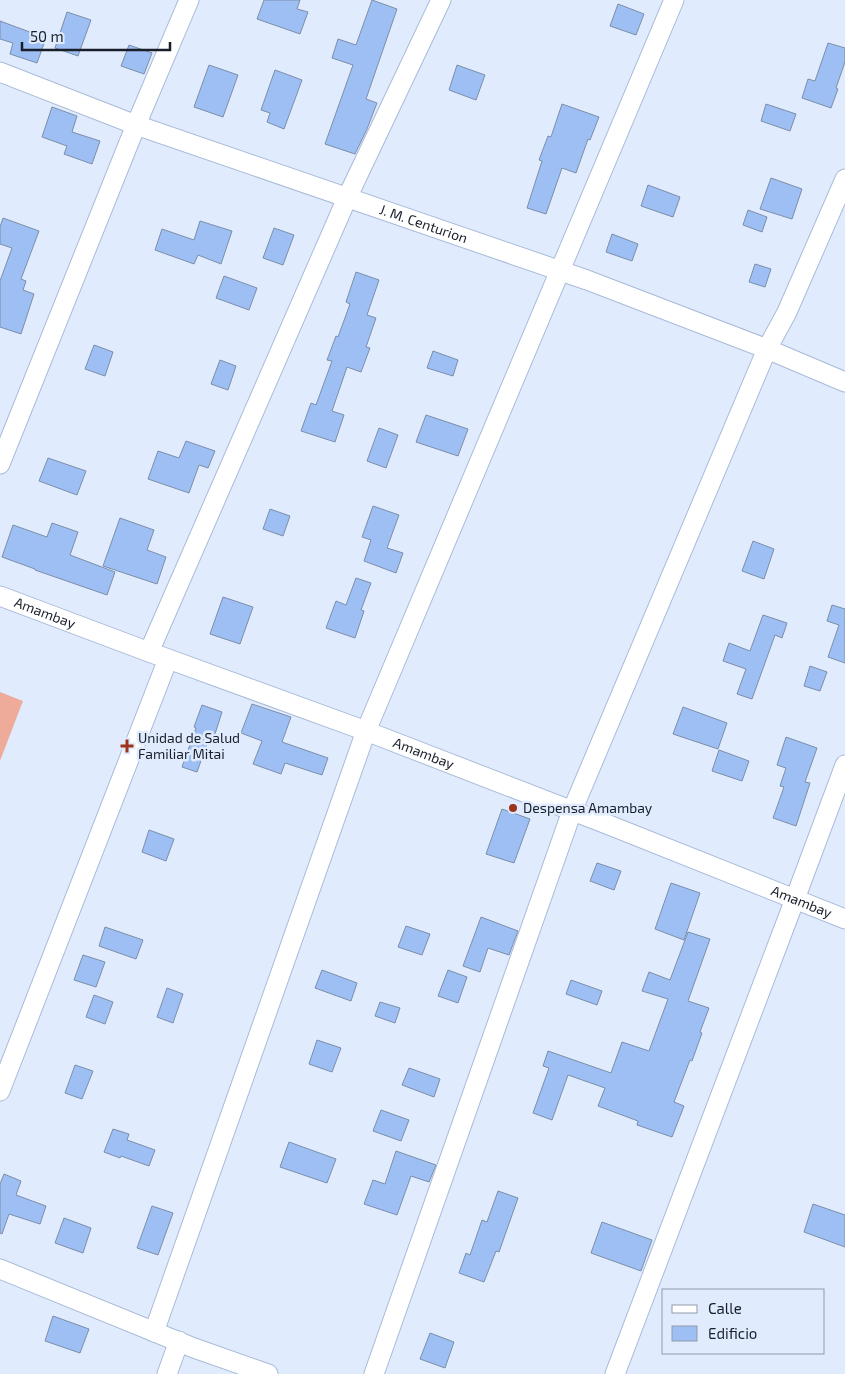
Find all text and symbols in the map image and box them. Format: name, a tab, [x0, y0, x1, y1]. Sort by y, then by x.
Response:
scale bar	[22, 20, 170, 52]
text: 50 m	[30, 27, 64, 45]
street label: J. M. Centurion	[377, 200, 470, 246]
street label: Amambay	[12, 593, 79, 632]
place label: Unidad de Salud Familiar Mitai	[138, 729, 240, 762]
street label: Amambay	[391, 733, 457, 773]
marker: Unidad de Salud Familiar Mitai	[120, 739, 134, 753]
place label: Despensa Amambay	[523, 799, 653, 816]
marker: Despensa Amambay	[507, 802, 519, 814]
street label: Amambay	[769, 882, 835, 921]
legend	[662, 1289, 825, 1354]
text: Calle	[708, 1299, 742, 1317]
text: Edificio	[708, 1324, 757, 1342]

